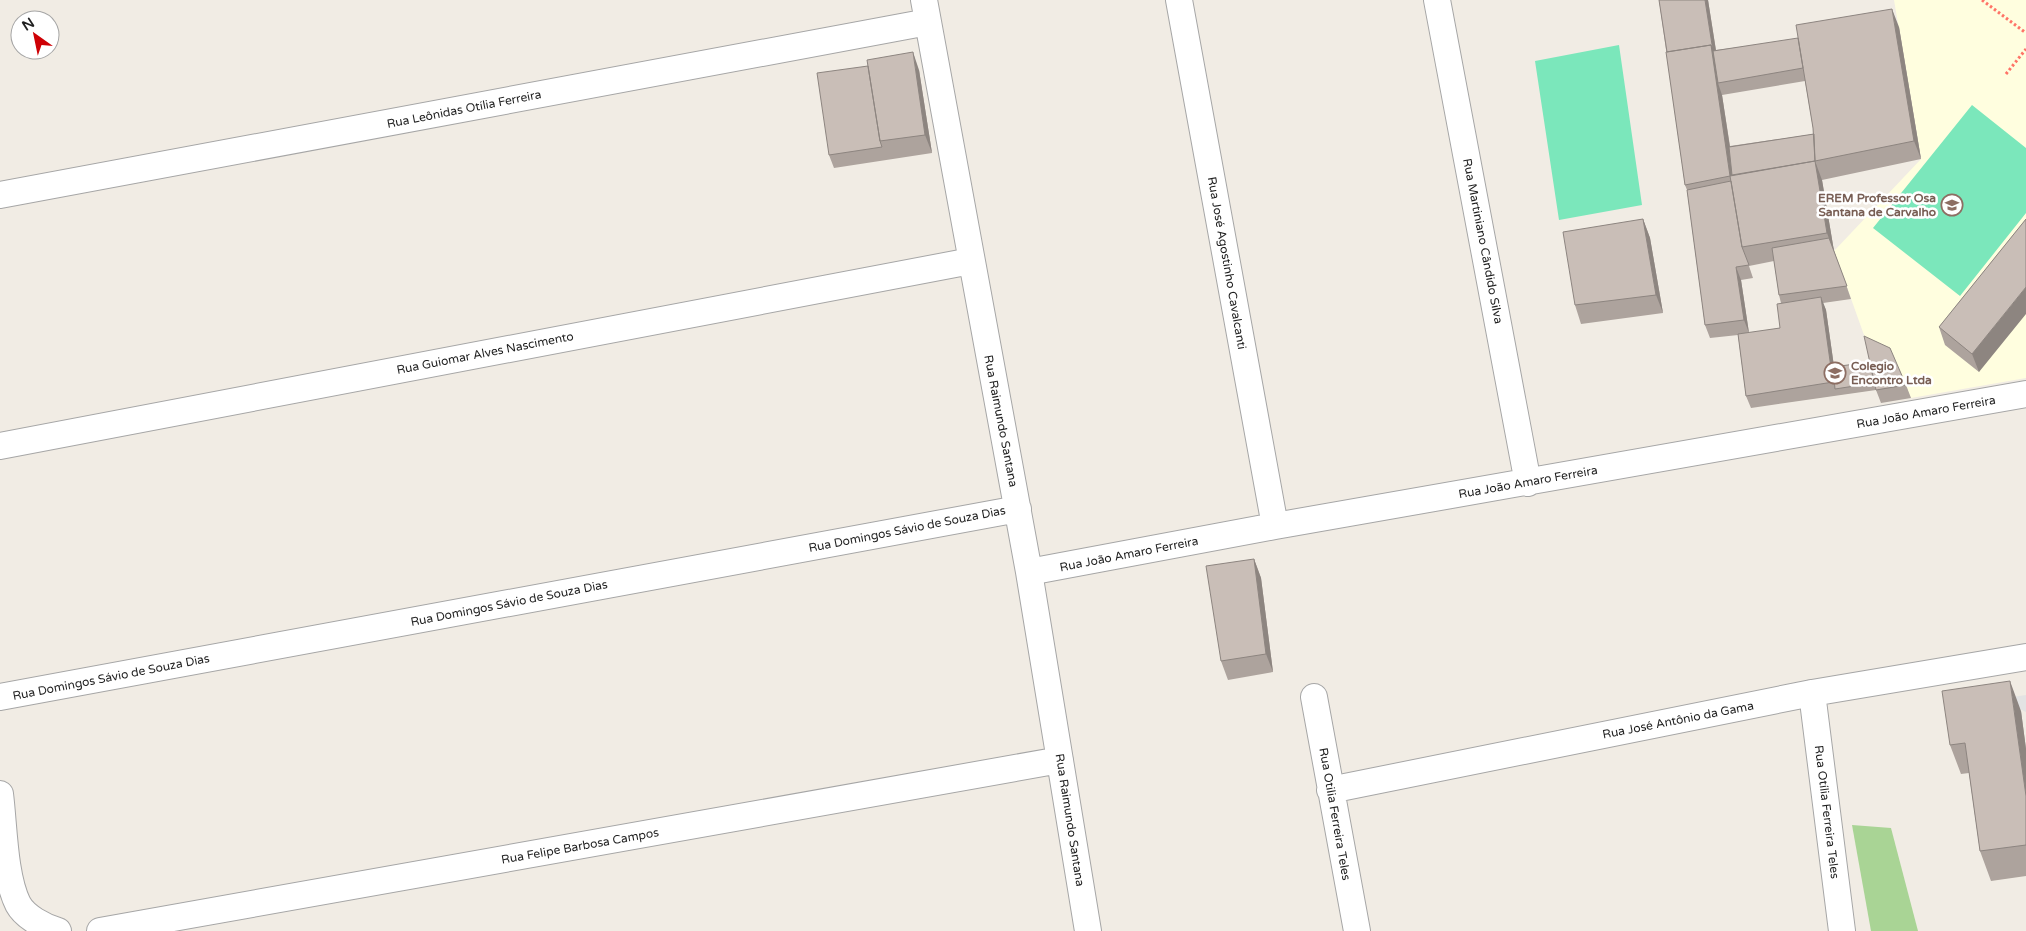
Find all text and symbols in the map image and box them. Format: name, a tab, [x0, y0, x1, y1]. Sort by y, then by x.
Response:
north arrow	[10, 10, 60, 60]
text: N	[19, 14, 38, 35]
street label: Rua Leônidas Otília Ferreira	[386, 87, 542, 131]
street label: Rua Martiniano Cândido Silva	[1460, 157, 1506, 325]
street label: Rua José Agostinho Cavalcanti	[1205, 176, 1249, 350]
place label: EREM Professor Osa Santana de Carvalho	[1818, 191, 1936, 219]
school or university icon: EREM Professor Osa Santana de Carvalho	[1940, 193, 1964, 217]
street label: Rua Guiomar Alves Nascimento	[395, 329, 575, 377]
street label: Rua Raimundo Santana	[981, 354, 1021, 488]
place label: Colegio Encontro Ltda	[1851, 359, 1932, 387]
school or university icon: Colegio Encontro Ltda	[1823, 361, 1847, 385]
street label: Rua João Amaro Ferreira	[1855, 393, 1997, 431]
street label: Rua João Amaro Ferreira	[1457, 463, 1599, 501]
street label: Rua Domingos Sávio de Souza Dias	[807, 503, 1007, 555]
street label: Rua João Amaro Ferreira	[1058, 534, 1200, 574]
street label: Rua Domingos Sávio de Souza Dias	[409, 577, 609, 629]
street label: Rua Domingos Sávio de Souza Dias	[11, 651, 211, 703]
street label: Rua José Antônio da Gama	[1601, 698, 1755, 742]
street label: Rua Otília Ferreira Teles	[1812, 744, 1842, 880]
street label: Rua Otilia Ferreira Teles	[1316, 747, 1354, 882]
street label: Rua Raimundo Santana	[1053, 753, 1087, 887]
street label: Rua Felipe Barbosa Campos	[500, 825, 660, 867]

